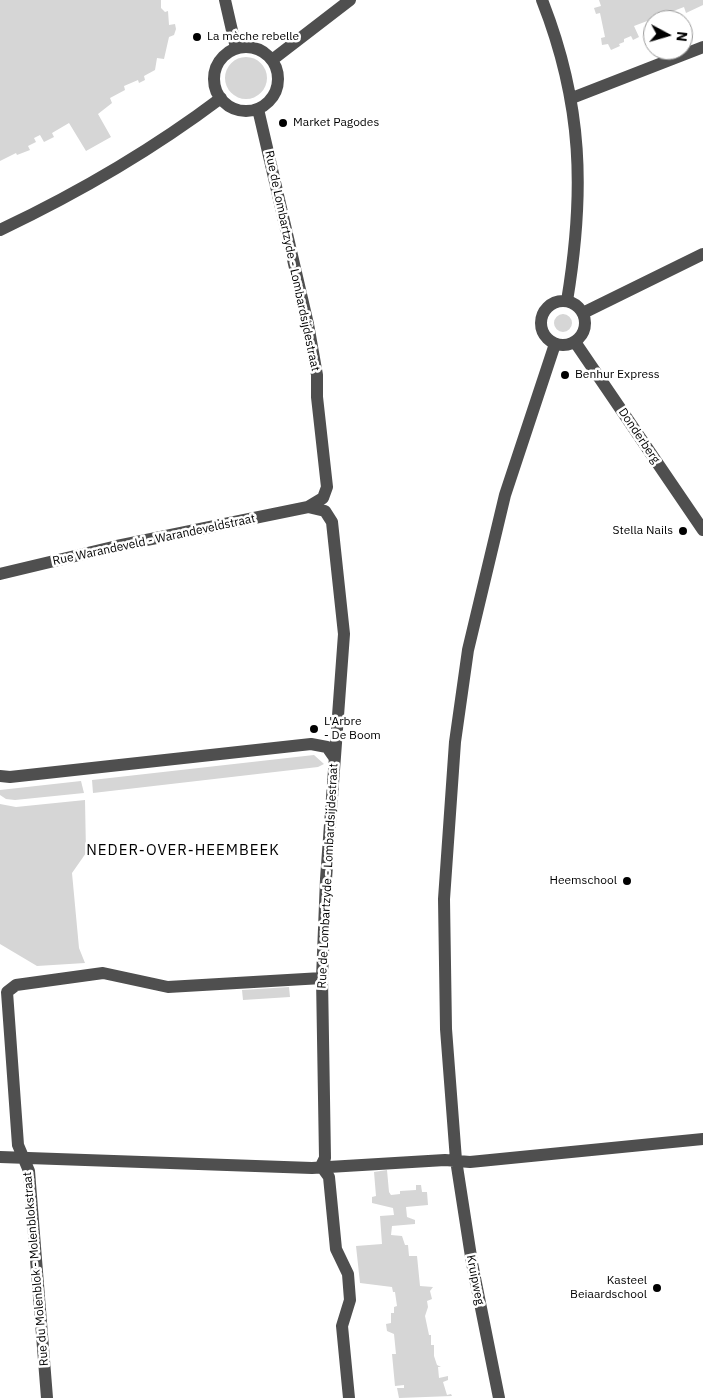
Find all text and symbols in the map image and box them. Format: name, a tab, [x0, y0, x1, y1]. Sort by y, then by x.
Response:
north arrow	[643, 10, 693, 60]
place label: La mèche rebelle	[207, 30, 299, 44]
text: N	[672, 30, 691, 42]
marker: La mèche rebelle	[191, 31, 203, 43]
place label: Market Pagodes	[293, 116, 379, 130]
marker: Market Pagodes	[277, 117, 289, 129]
street label: Rue de Lombartzyde - Lombardsijdestraat	[262, 149, 322, 373]
place label: Benhur Express	[575, 368, 660, 382]
marker: Benhur Express	[559, 369, 571, 381]
street label: Donderberg	[615, 406, 663, 466]
street label: Rue Warandeveld - Warandeveldstraat	[51, 511, 257, 569]
place label: Stella Nails	[613, 524, 673, 538]
marker: Stella Nails	[677, 525, 689, 537]
place label: L'Arbre - De Boom	[324, 715, 381, 743]
marker: L'Arbre - De Boom	[308, 723, 320, 735]
street label: Rue de Lombartzyde - Lombardsijdestraat	[315, 763, 341, 989]
district label: NEDER-OVER-HEEMBEEK	[84, 842, 282, 860]
place label: Heemschool	[549, 874, 617, 888]
marker: Heemschool	[621, 875, 633, 887]
street label: Rue du Molenblok - Molenblokstraat	[20, 1171, 52, 1367]
street label: Kruipweg	[463, 1254, 487, 1306]
place label: Kasteel Beiaardschool	[570, 1274, 647, 1302]
marker: Kasteel Beiaardschool	[651, 1282, 663, 1294]

